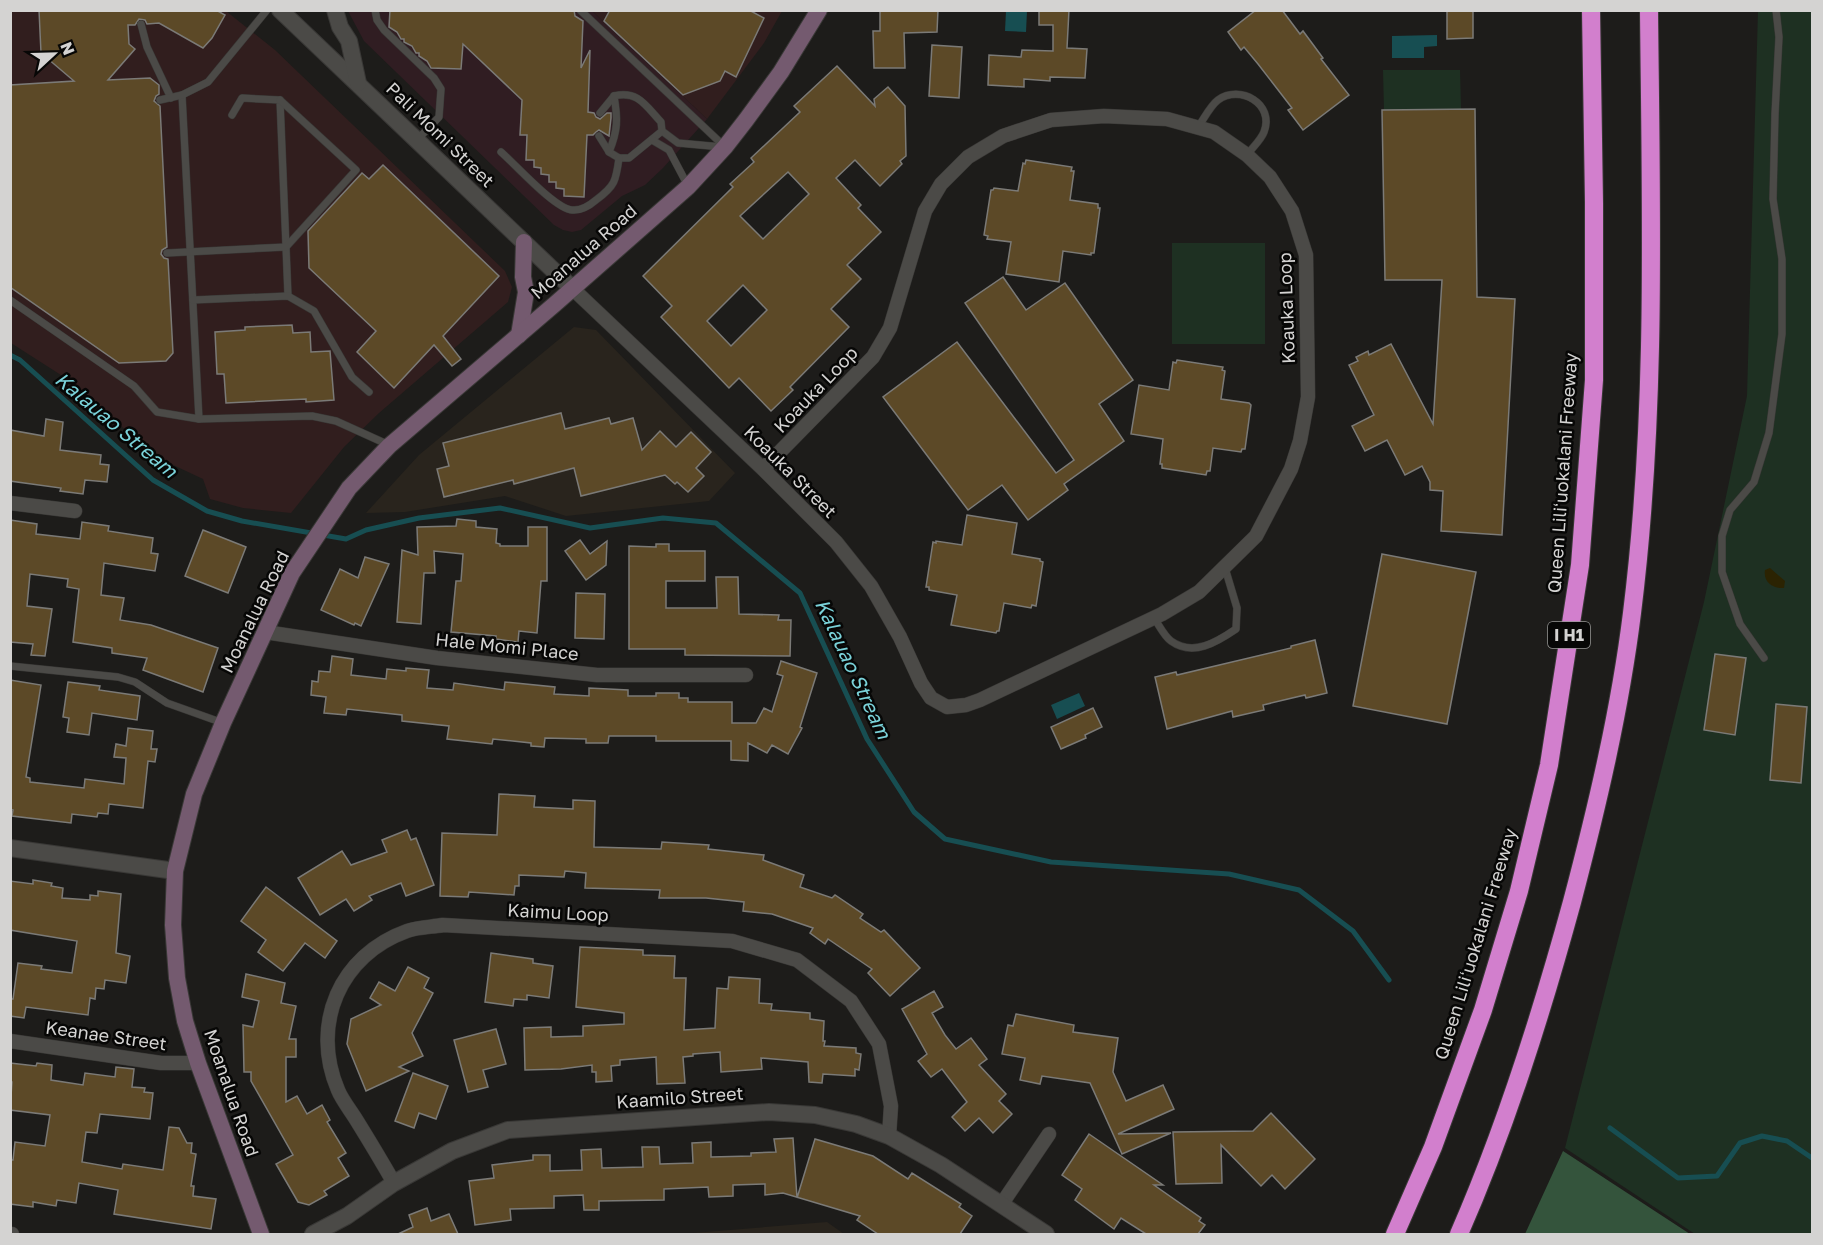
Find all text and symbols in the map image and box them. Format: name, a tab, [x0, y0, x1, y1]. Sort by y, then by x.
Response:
north arrow	[24, 24, 84, 84]
text: N	[56, 39, 79, 58]
street label: Pali Momi Street	[382, 77, 499, 191]
street label: Moanalua Road	[526, 199, 641, 303]
street label: Koauka Loop	[1273, 252, 1299, 364]
street label: Koauka Loop	[769, 342, 862, 437]
street label: Queen Liliʻuokalani Freeway	[1543, 352, 1581, 594]
water label: Kalauao Stream	[51, 366, 183, 483]
street label: Koauka Street	[740, 420, 842, 522]
street label: Moanalua Road	[215, 547, 293, 676]
water label: Kalauao Stream	[811, 595, 897, 744]
road number: I H1	[1548, 622, 1590, 648]
street label: Hale Momi Place	[434, 628, 580, 664]
street label: Queen Liliʻuokalani Freeway	[1429, 825, 1521, 1062]
street label: Kaimu Loop	[507, 898, 609, 926]
street label: Keanae Street	[44, 1016, 168, 1054]
street label: Moanalua Road	[200, 1026, 264, 1159]
street label: Kaamilo Street	[616, 1082, 744, 1112]

